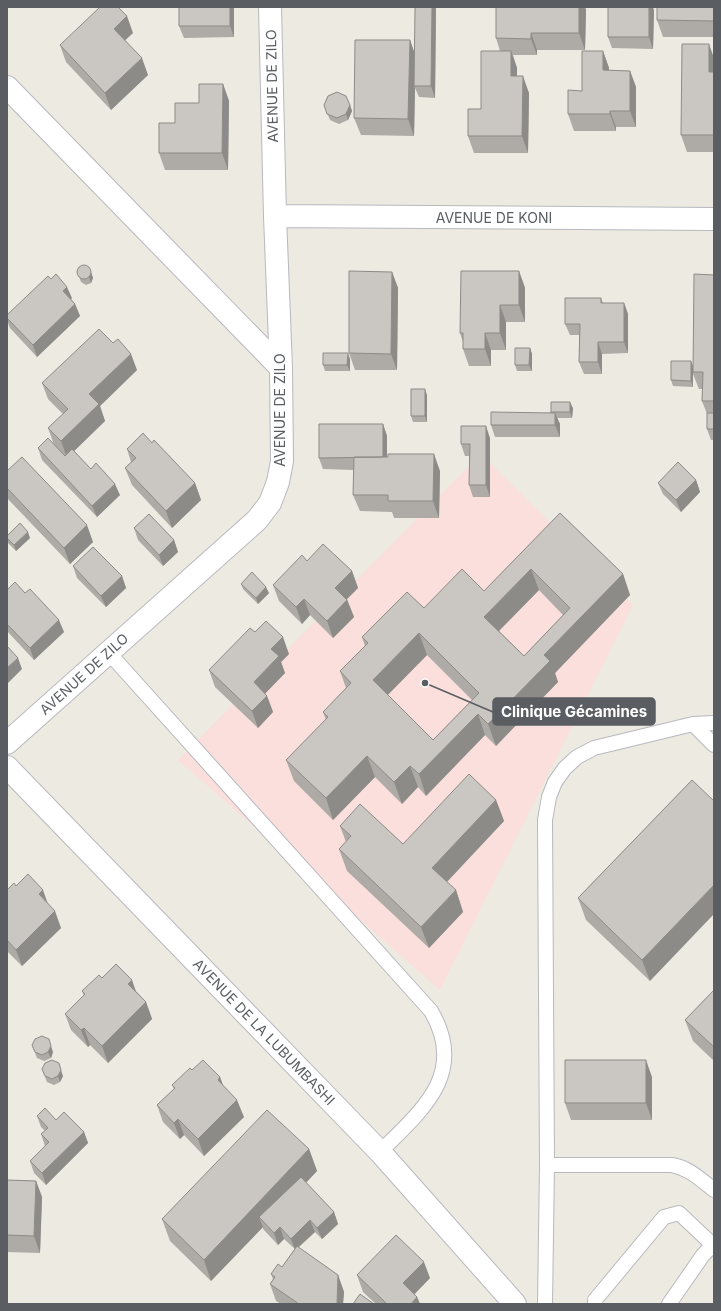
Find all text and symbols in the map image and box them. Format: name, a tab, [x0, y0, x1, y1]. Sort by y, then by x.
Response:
street label: AVENUE DE ZILO	[262, 29, 281, 143]
street label: AVENUE DE KONI	[436, 209, 552, 226]
street label: AVENUE DE ZILO	[271, 353, 288, 467]
street label: AVENUE DE ZILO	[36, 629, 131, 718]
callout: Clinique Gécamines	[493, 698, 655, 725]
text: Clinique Gécamines	[501, 702, 647, 721]
street label: AVENUE DE LA LUBUMBASHI	[190, 955, 339, 1108]

